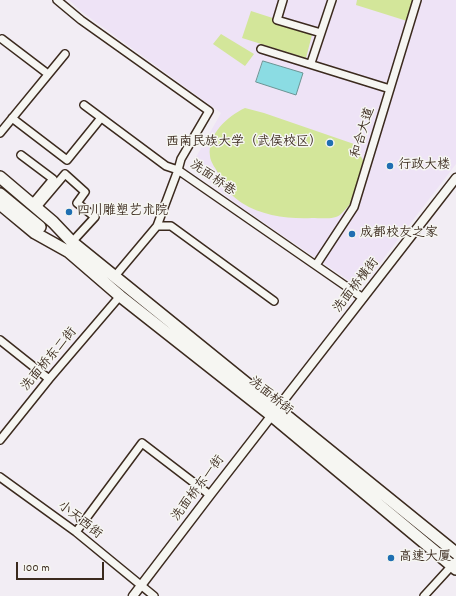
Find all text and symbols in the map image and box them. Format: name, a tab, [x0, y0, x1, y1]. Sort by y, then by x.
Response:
street label: 和合大道	[349, 106, 379, 160]
place label: 西南民族大学（武侯校区）	[166, 135, 322, 151]
marker: 西南民族大学（武侯校区）	[325, 138, 335, 148]
street label: 洗面桥巷	[186, 158, 238, 200]
place label: 行政大楼	[398, 158, 450, 174]
marker: 行政大楼	[385, 161, 395, 171]
place label: 四川雕塑艺术院	[77, 204, 168, 220]
marker: 四川雕塑艺术院	[64, 207, 74, 217]
place label: 成都校友之家	[360, 226, 438, 242]
marker: 成都校友之家	[347, 229, 357, 239]
street label: 洗面桥横街	[331, 256, 383, 316]
street label: 洗面桥东二街	[19, 325, 81, 395]
street label: 洗面桥街	[245, 375, 295, 419]
street label: 洗面桥东一街	[169, 453, 229, 525]
street label: 小天西街	[54, 499, 104, 543]
place label: 高速大厦	[399, 550, 451, 566]
marker: 高速大厦	[386, 553, 396, 563]
scale bar	[18, 554, 106, 580]
text: 100 m	[23, 560, 50, 577]

